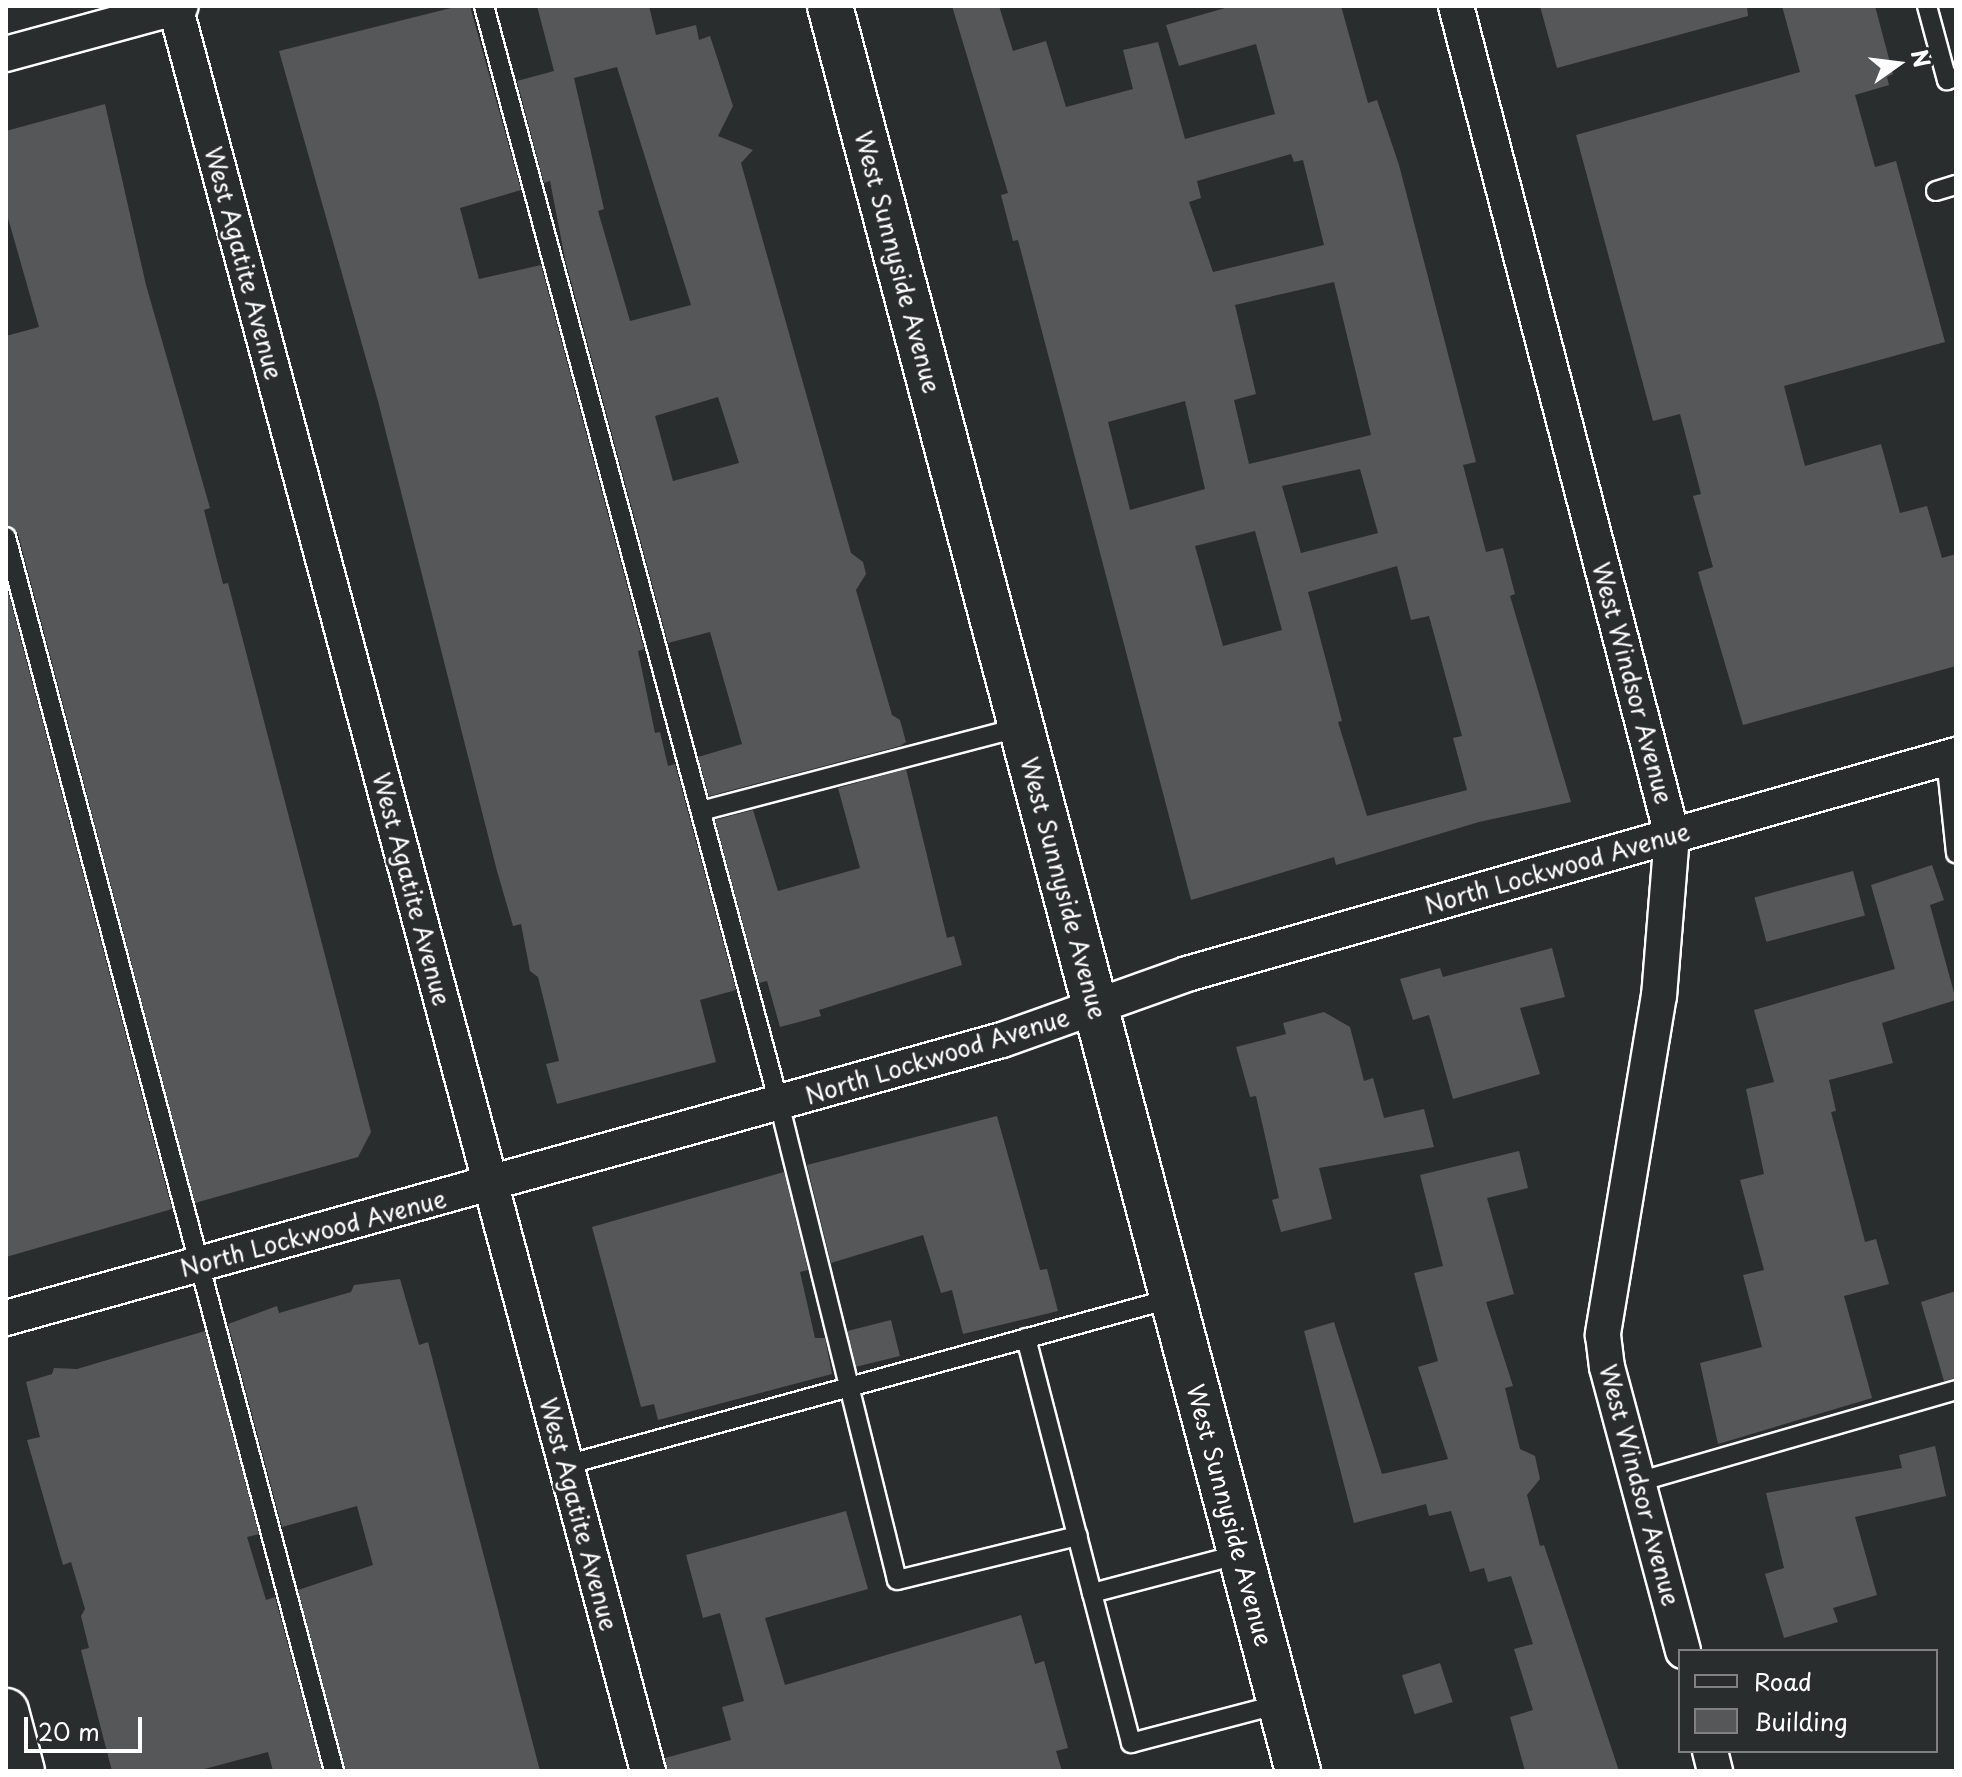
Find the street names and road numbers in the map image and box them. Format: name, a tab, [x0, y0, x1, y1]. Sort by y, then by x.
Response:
street label: West Sunnyside Avenue	[849, 127, 947, 397]
street label: West Agatite Avenue	[199, 143, 289, 383]
street label: West Windsor Avenue	[1587, 558, 1679, 808]
street label: West Sunnyside Avenue	[1015, 753, 1113, 1023]
street label: West Agatite Avenue	[367, 769, 457, 1009]
street label: North Lockwood Avenue	[1421, 816, 1693, 920]
street label: North Lockwood Avenue	[801, 1002, 1073, 1110]
street label: North Lockwood Avenue	[176, 1183, 450, 1283]
street label: West Windsor Avenue	[1594, 1360, 1686, 1610]
street label: West Sunnyside Avenue	[1181, 1380, 1279, 1650]
street label: West Agatite Avenue	[534, 1394, 624, 1634]

